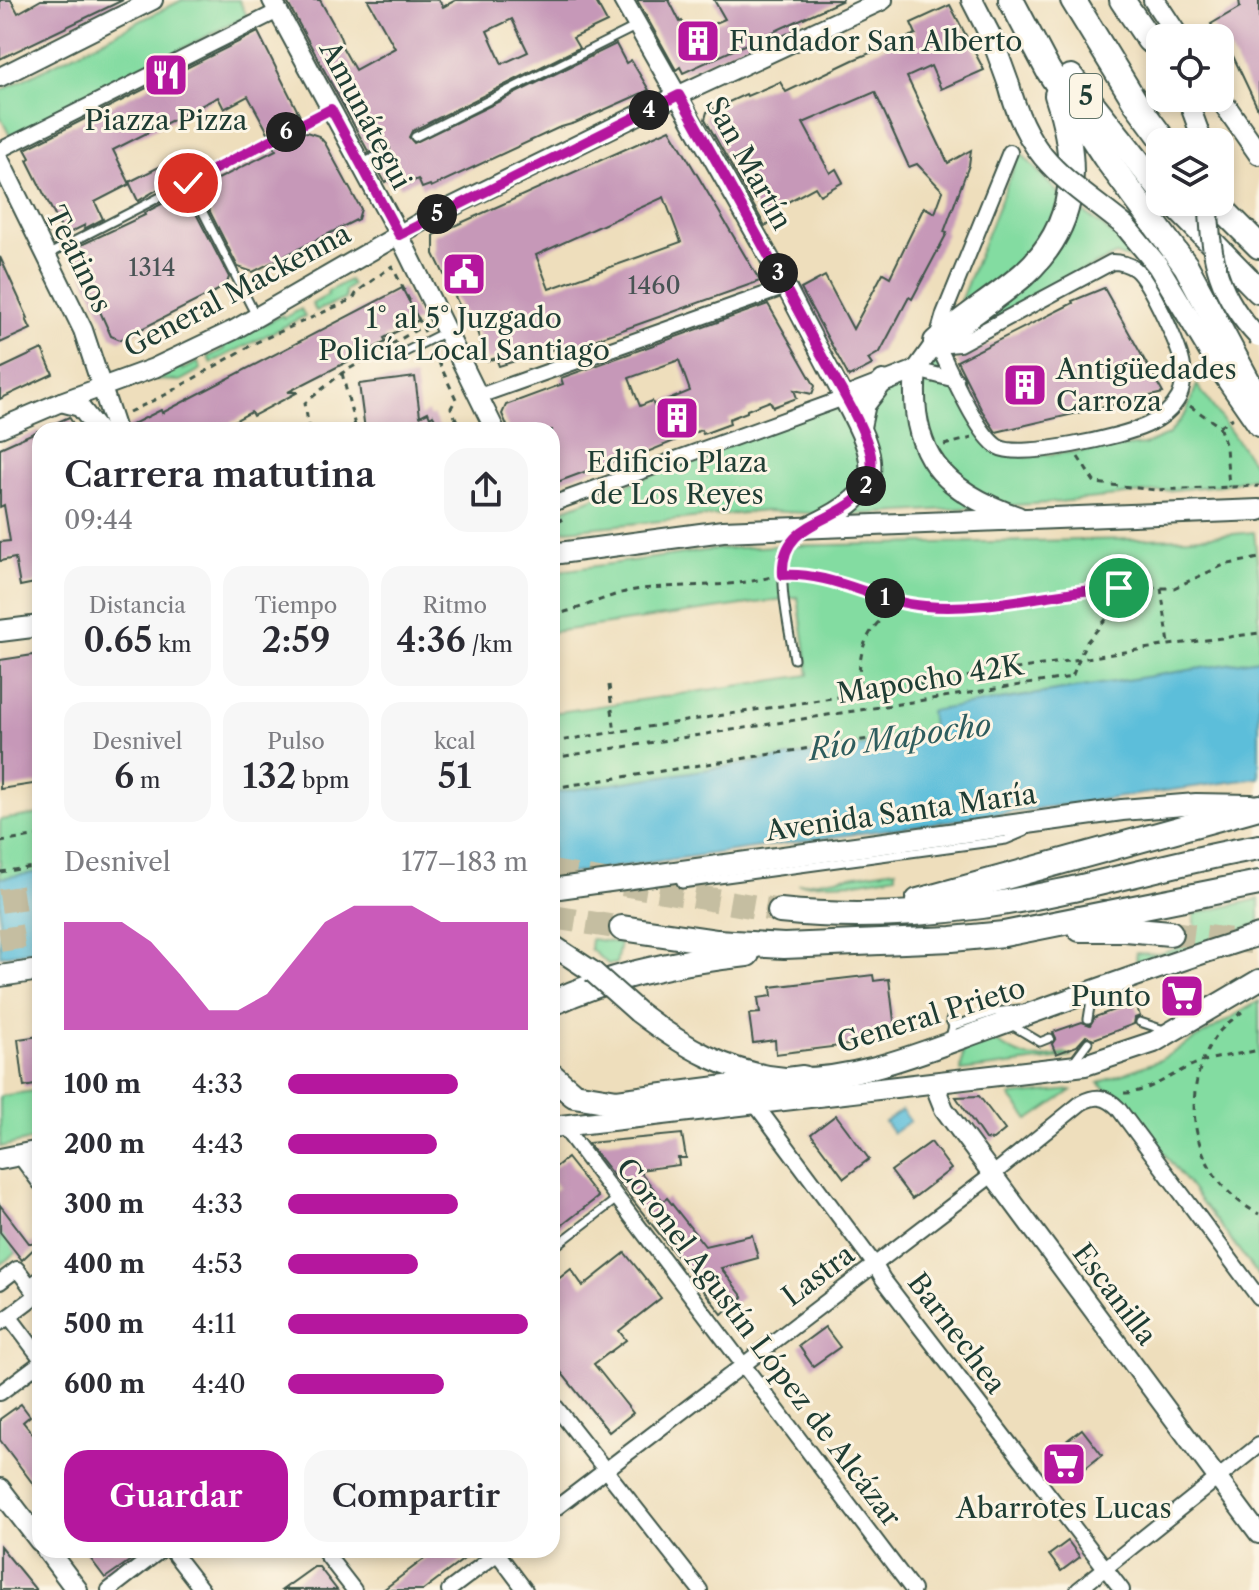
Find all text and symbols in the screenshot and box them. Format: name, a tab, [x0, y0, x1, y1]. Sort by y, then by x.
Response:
building icon: Fundador San Alberto	[674, 17, 722, 65]
place label: Fundador San Alberto	[729, 24, 1022, 58]
map controls	[1146, 24, 1234, 216]
button: locate	[1146, 24, 1234, 112]
street label: Amunátegui	[312, 34, 419, 195]
restaurant icon: Piazza Pizza	[142, 51, 190, 99]
road number: 5	[1070, 74, 1102, 118]
pin: 4	[629, 90, 669, 130]
street label: San Martín	[699, 90, 799, 236]
text: 4	[642, 96, 656, 123]
place label: Piazza Pizza	[84, 103, 248, 137]
pin: 6	[266, 112, 306, 152]
text: 6	[279, 118, 293, 145]
button: layers	[1146, 128, 1234, 216]
pin	[154, 149, 222, 217]
icon: check	[166, 161, 210, 205]
pin: 5	[417, 194, 457, 234]
street label: Teatinos	[39, 200, 119, 318]
text: 5	[431, 200, 443, 227]
street label: General Mackenna	[118, 216, 356, 364]
public building icon: 1° al 5° Juzgado Policía Local Santiago	[440, 250, 488, 298]
house number: 1314	[128, 253, 176, 282]
pin: 3	[758, 253, 798, 293]
text: 3	[772, 259, 784, 286]
house number: 1460	[627, 271, 681, 300]
place label: 1° al 5° Juzgado Policía Local Santiago	[318, 301, 610, 367]
place label: Antigüedades Carroza	[1055, 352, 1237, 418]
building icon: Antigüedades Carroza	[1001, 361, 1049, 409]
building icon: Edificio Plaza de Los Reyes	[653, 394, 701, 442]
place label: Edificio Plaza de Los Reyes	[586, 445, 768, 511]
button: share	[444, 448, 528, 532]
text: Carrera matutina	[64, 452, 375, 496]
pin: 2	[846, 466, 886, 506]
text: 2	[860, 472, 873, 499]
text: 09:44	[64, 504, 133, 536]
pin	[1085, 554, 1153, 622]
icon: arrive	[1097, 566, 1141, 610]
pin: 1	[865, 578, 905, 618]
text: 1	[880, 584, 890, 611]
text: Distancia	[89, 592, 186, 619]
text: Tiempo	[255, 592, 337, 619]
text: Ritmo	[422, 592, 487, 619]
text: 0.65	[83, 619, 152, 661]
text: 2:59	[262, 619, 330, 661]
text: 4:36	[397, 619, 466, 661]
text: km	[152, 631, 191, 658]
text: /km	[466, 631, 513, 658]
street label: Mapocho 42K	[834, 647, 1027, 711]
water label: Río Mapocho	[804, 706, 994, 768]
text: Desnivel	[92, 728, 182, 755]
text: Pulso	[267, 728, 325, 755]
text: kcal	[434, 728, 475, 755]
text: 6	[114, 755, 134, 797]
text: 132	[242, 755, 296, 797]
text: 51	[438, 755, 471, 797]
text: m	[134, 767, 161, 794]
text: bpm	[296, 767, 350, 794]
street label: Avenida Santa María	[763, 776, 1039, 848]
text: Desnivel	[64, 846, 171, 878]
text: 177–183 m	[401, 846, 528, 878]
street label: General Prieto	[833, 970, 1029, 1060]
supermarket icon: Punto	[1158, 972, 1206, 1020]
place label: Punto	[1071, 979, 1151, 1013]
text: 100 m	[64, 1068, 141, 1100]
text: 4:33	[192, 1068, 243, 1100]
text: 200 m	[64, 1128, 145, 1160]
text: 4:43	[192, 1128, 244, 1160]
street label: Coronel Agustín López de Alcázar	[609, 1151, 909, 1533]
text: 300 m	[64, 1188, 144, 1220]
text: 4:33	[192, 1188, 243, 1220]
street label: Escanilla	[1066, 1236, 1164, 1352]
street label: Lastra	[775, 1237, 861, 1313]
text: 400 m	[64, 1248, 145, 1280]
text: 4:53	[192, 1248, 243, 1280]
street label: Barnechea	[901, 1266, 1013, 1400]
text: 500 m	[64, 1308, 144, 1340]
text: 4:11	[192, 1308, 236, 1340]
text: 600 m	[64, 1368, 145, 1400]
text: 4:40	[192, 1368, 246, 1400]
supermarket icon: Abarrotes Lucas	[1040, 1440, 1088, 1488]
button: Guardar	[64, 1450, 288, 1542]
button: Compartir	[304, 1450, 528, 1542]
place label: Abarrotes Lucas	[955, 1491, 1172, 1525]

